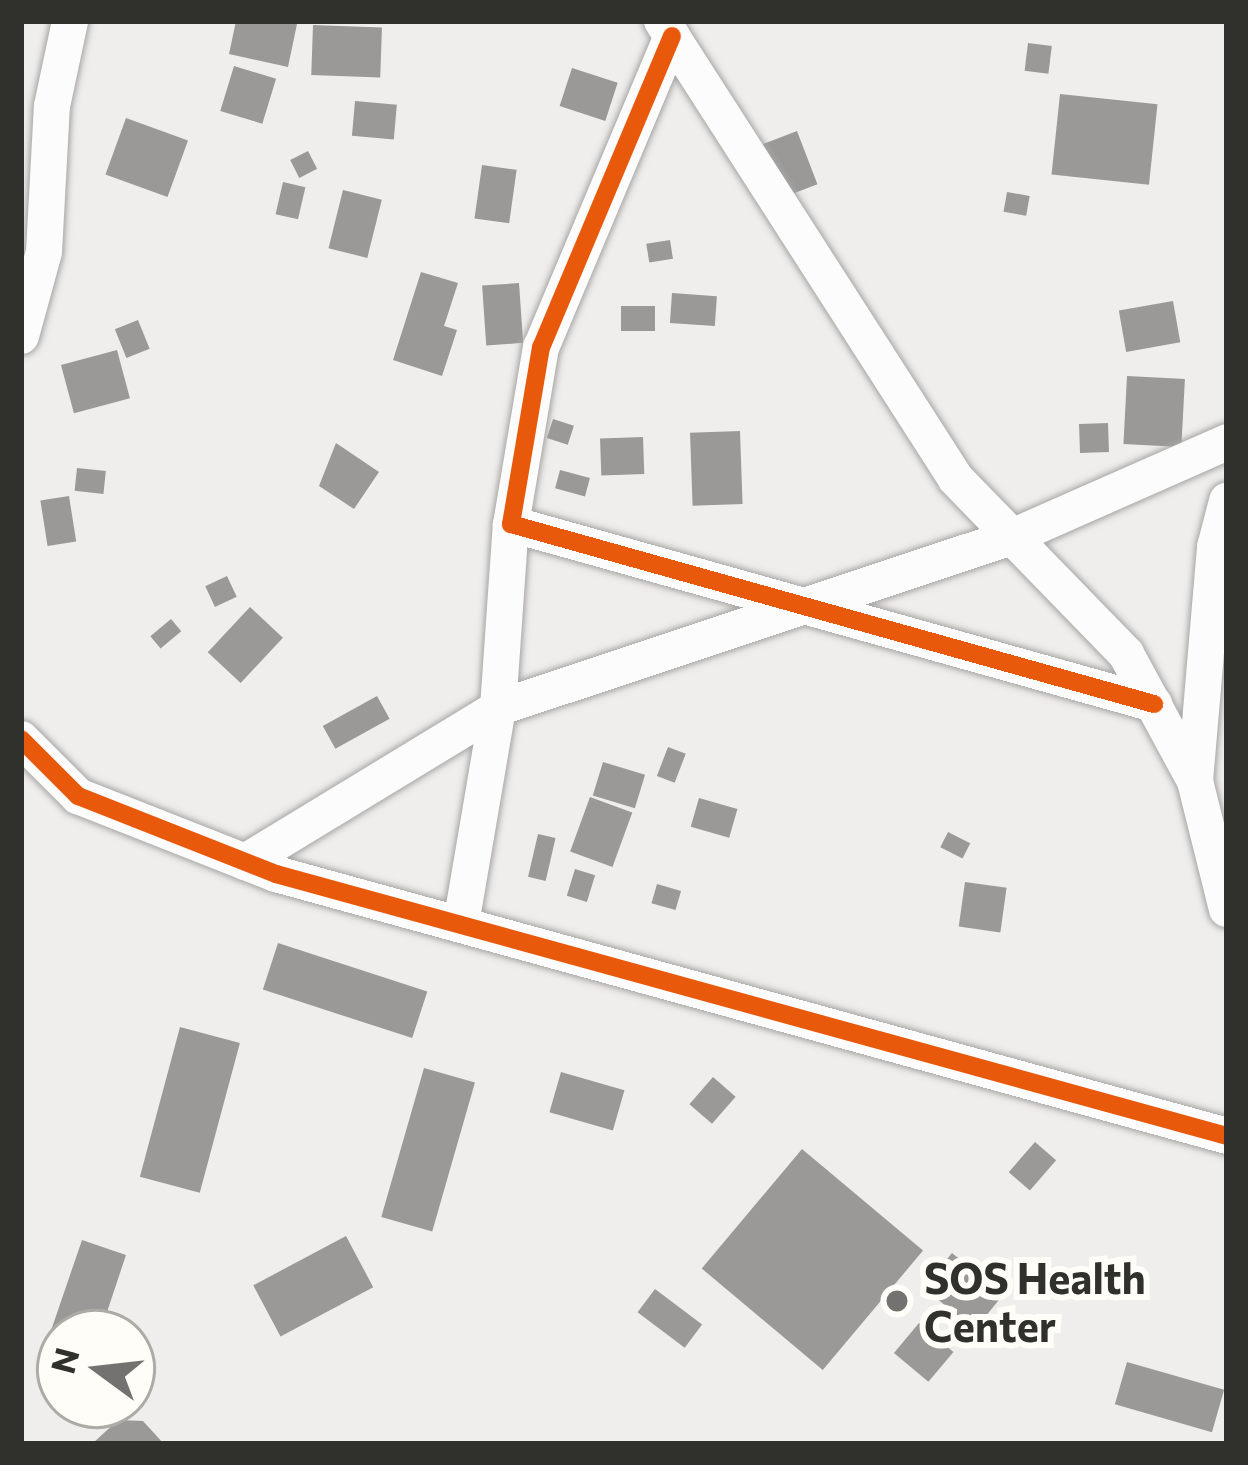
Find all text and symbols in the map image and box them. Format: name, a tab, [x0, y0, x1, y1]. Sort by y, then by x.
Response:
place label: SOS Health Center	[924, 1252, 1146, 1350]
marker: SOS Health Center	[881, 1285, 913, 1317]
north arrow	[36, 1309, 156, 1429]
text: N	[41, 1343, 87, 1378]

